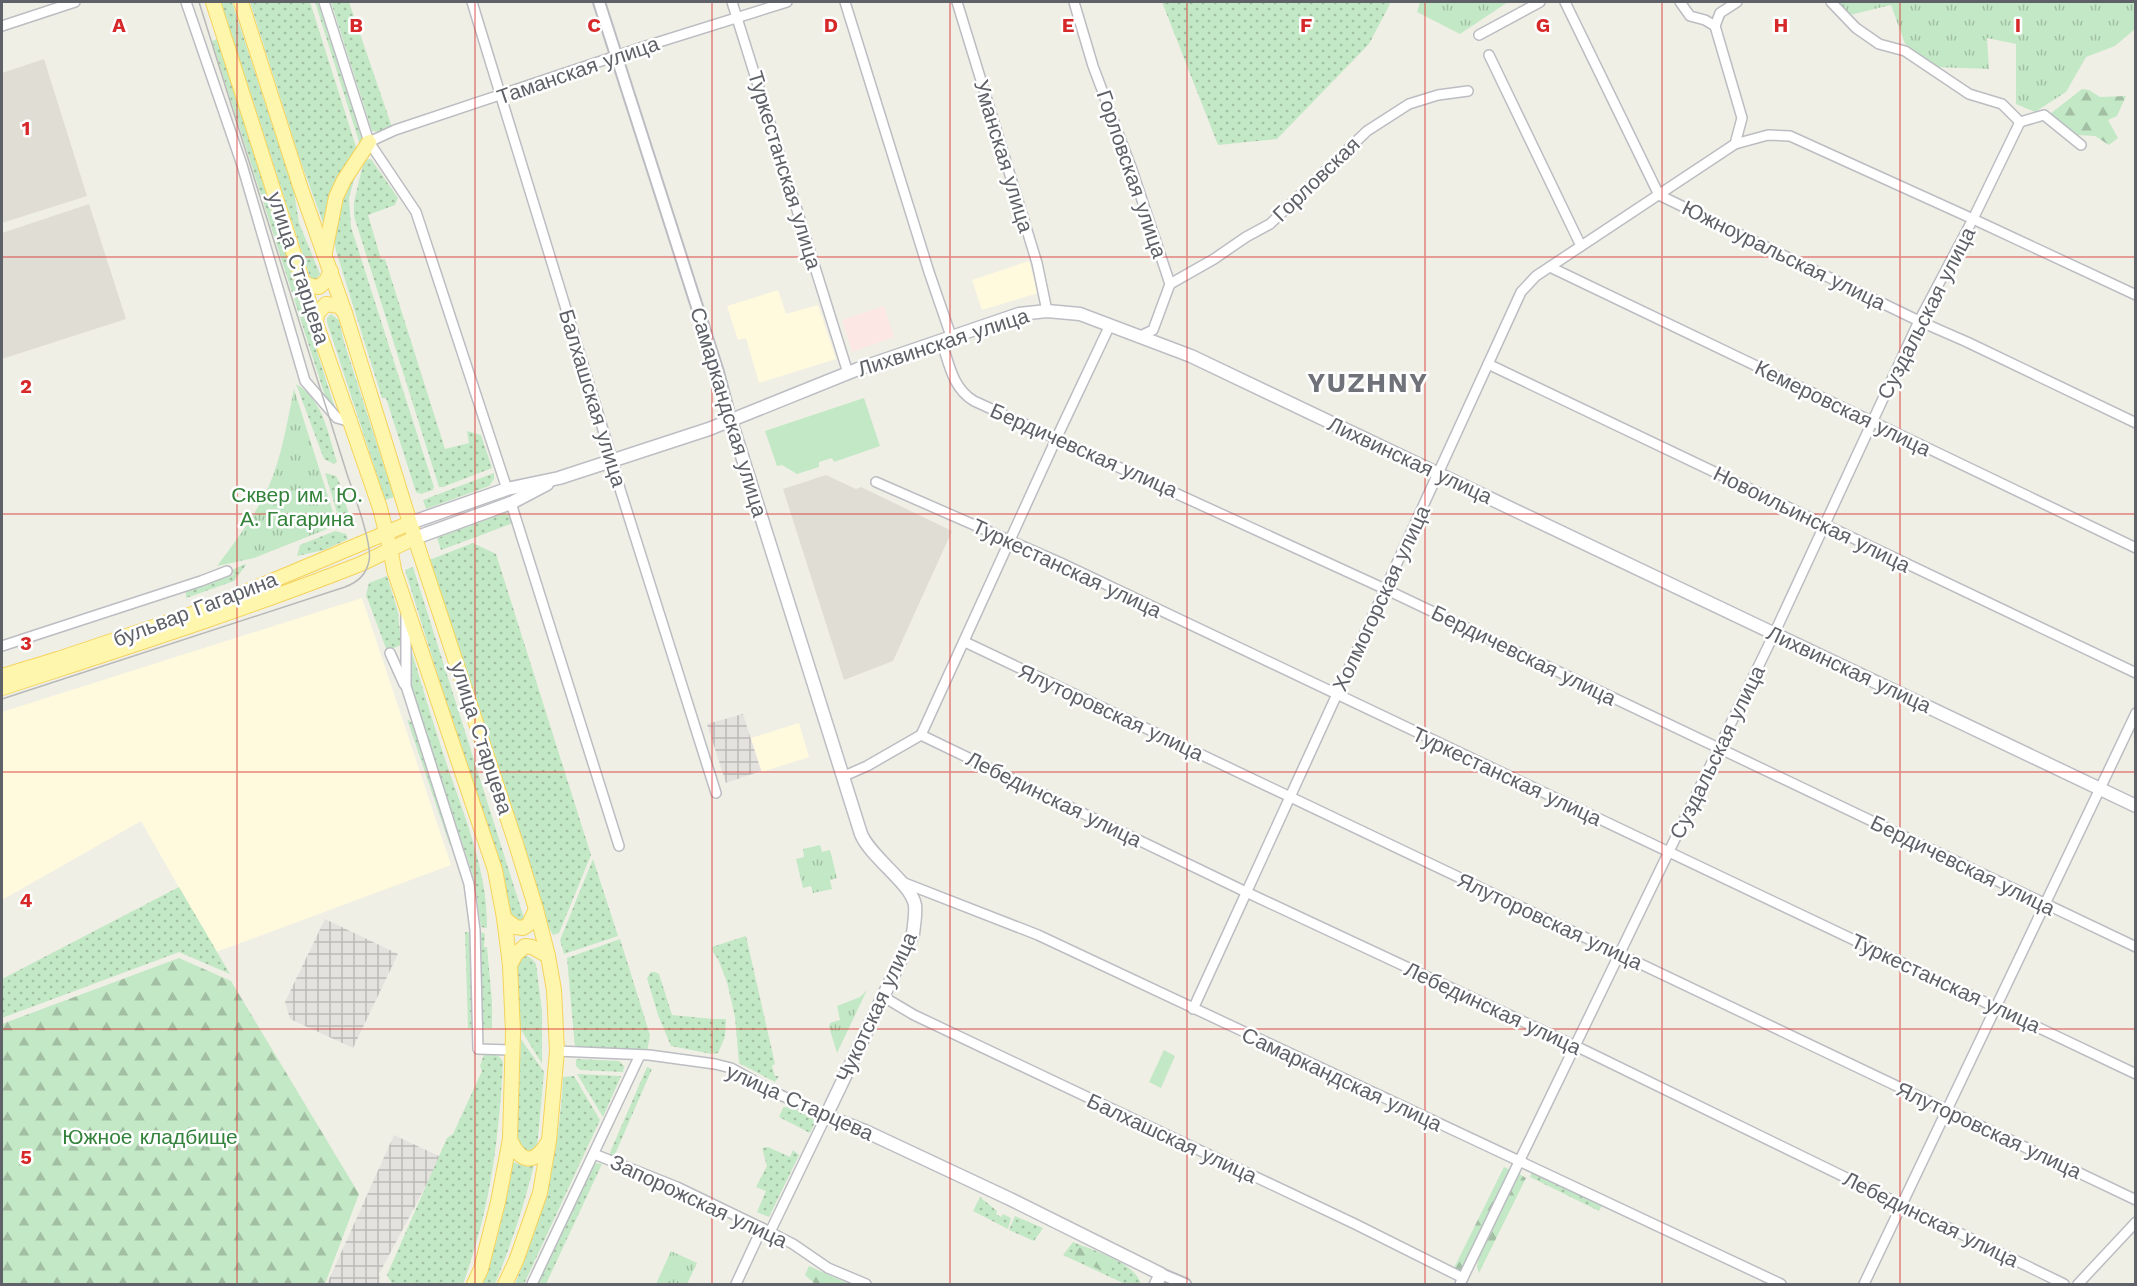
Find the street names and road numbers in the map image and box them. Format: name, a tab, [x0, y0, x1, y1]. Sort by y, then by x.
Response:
street label: Таманская улица	[494, 31, 662, 109]
street label: Туркестанская улица	[743, 68, 827, 272]
street label: Уманская улица	[969, 77, 1039, 236]
street label: Горловская улица	[1092, 87, 1173, 261]
street label: Горловская	[1267, 131, 1365, 227]
street label: улица Старцева	[263, 189, 336, 348]
street label: Южноуральская улица	[1678, 195, 1890, 315]
street label: Суздальская улица	[1872, 222, 1980, 403]
street label: Лихвинская улица	[854, 302, 1032, 381]
street label: Самаркандская улица	[685, 304, 773, 520]
street label: Балхашская улица	[554, 306, 632, 490]
street label: Кемеровская улица	[1751, 355, 1935, 462]
street label: Бердичевская улица	[987, 397, 1182, 503]
street label: Лихвинская улица	[1324, 411, 1496, 509]
street label: Новоильинская улица	[1710, 460, 1915, 578]
street label: Холмогорская улица	[1327, 501, 1435, 695]
street label: Туркестанская улица	[968, 513, 1166, 623]
street label: бульвар Гагарина	[109, 566, 281, 652]
street label: Бердичевская улица	[1428, 599, 1621, 711]
street label: Лихвинская улица	[1763, 620, 1935, 718]
street label: Ялуторовская улица	[1014, 658, 1208, 766]
street label: улица Старцева	[446, 659, 519, 818]
street label: Суздальская улица	[1664, 661, 1770, 843]
street label: Туркестанская улица	[1408, 721, 1606, 831]
street label: Лебединская улица	[962, 746, 1146, 852]
street label: Бердичевская улица	[1867, 809, 2060, 921]
street label: Ялуторовская улица	[1453, 867, 1647, 975]
street label: Чукотская улица	[830, 928, 922, 1086]
street label: Туркестанская улица	[1847, 928, 2045, 1038]
street label: Лебединская улица	[1401, 956, 1586, 1060]
street label: Самаркандская улица	[1238, 1022, 1446, 1137]
street label: улица Старцева	[722, 1058, 878, 1146]
street label: Ялуторовская улица	[1892, 1076, 2086, 1184]
street label: Балхашская улица	[1083, 1088, 1261, 1188]
street label: Запорожская улица	[606, 1149, 792, 1253]
street label: Лебединская улица	[1839, 1166, 2023, 1272]

